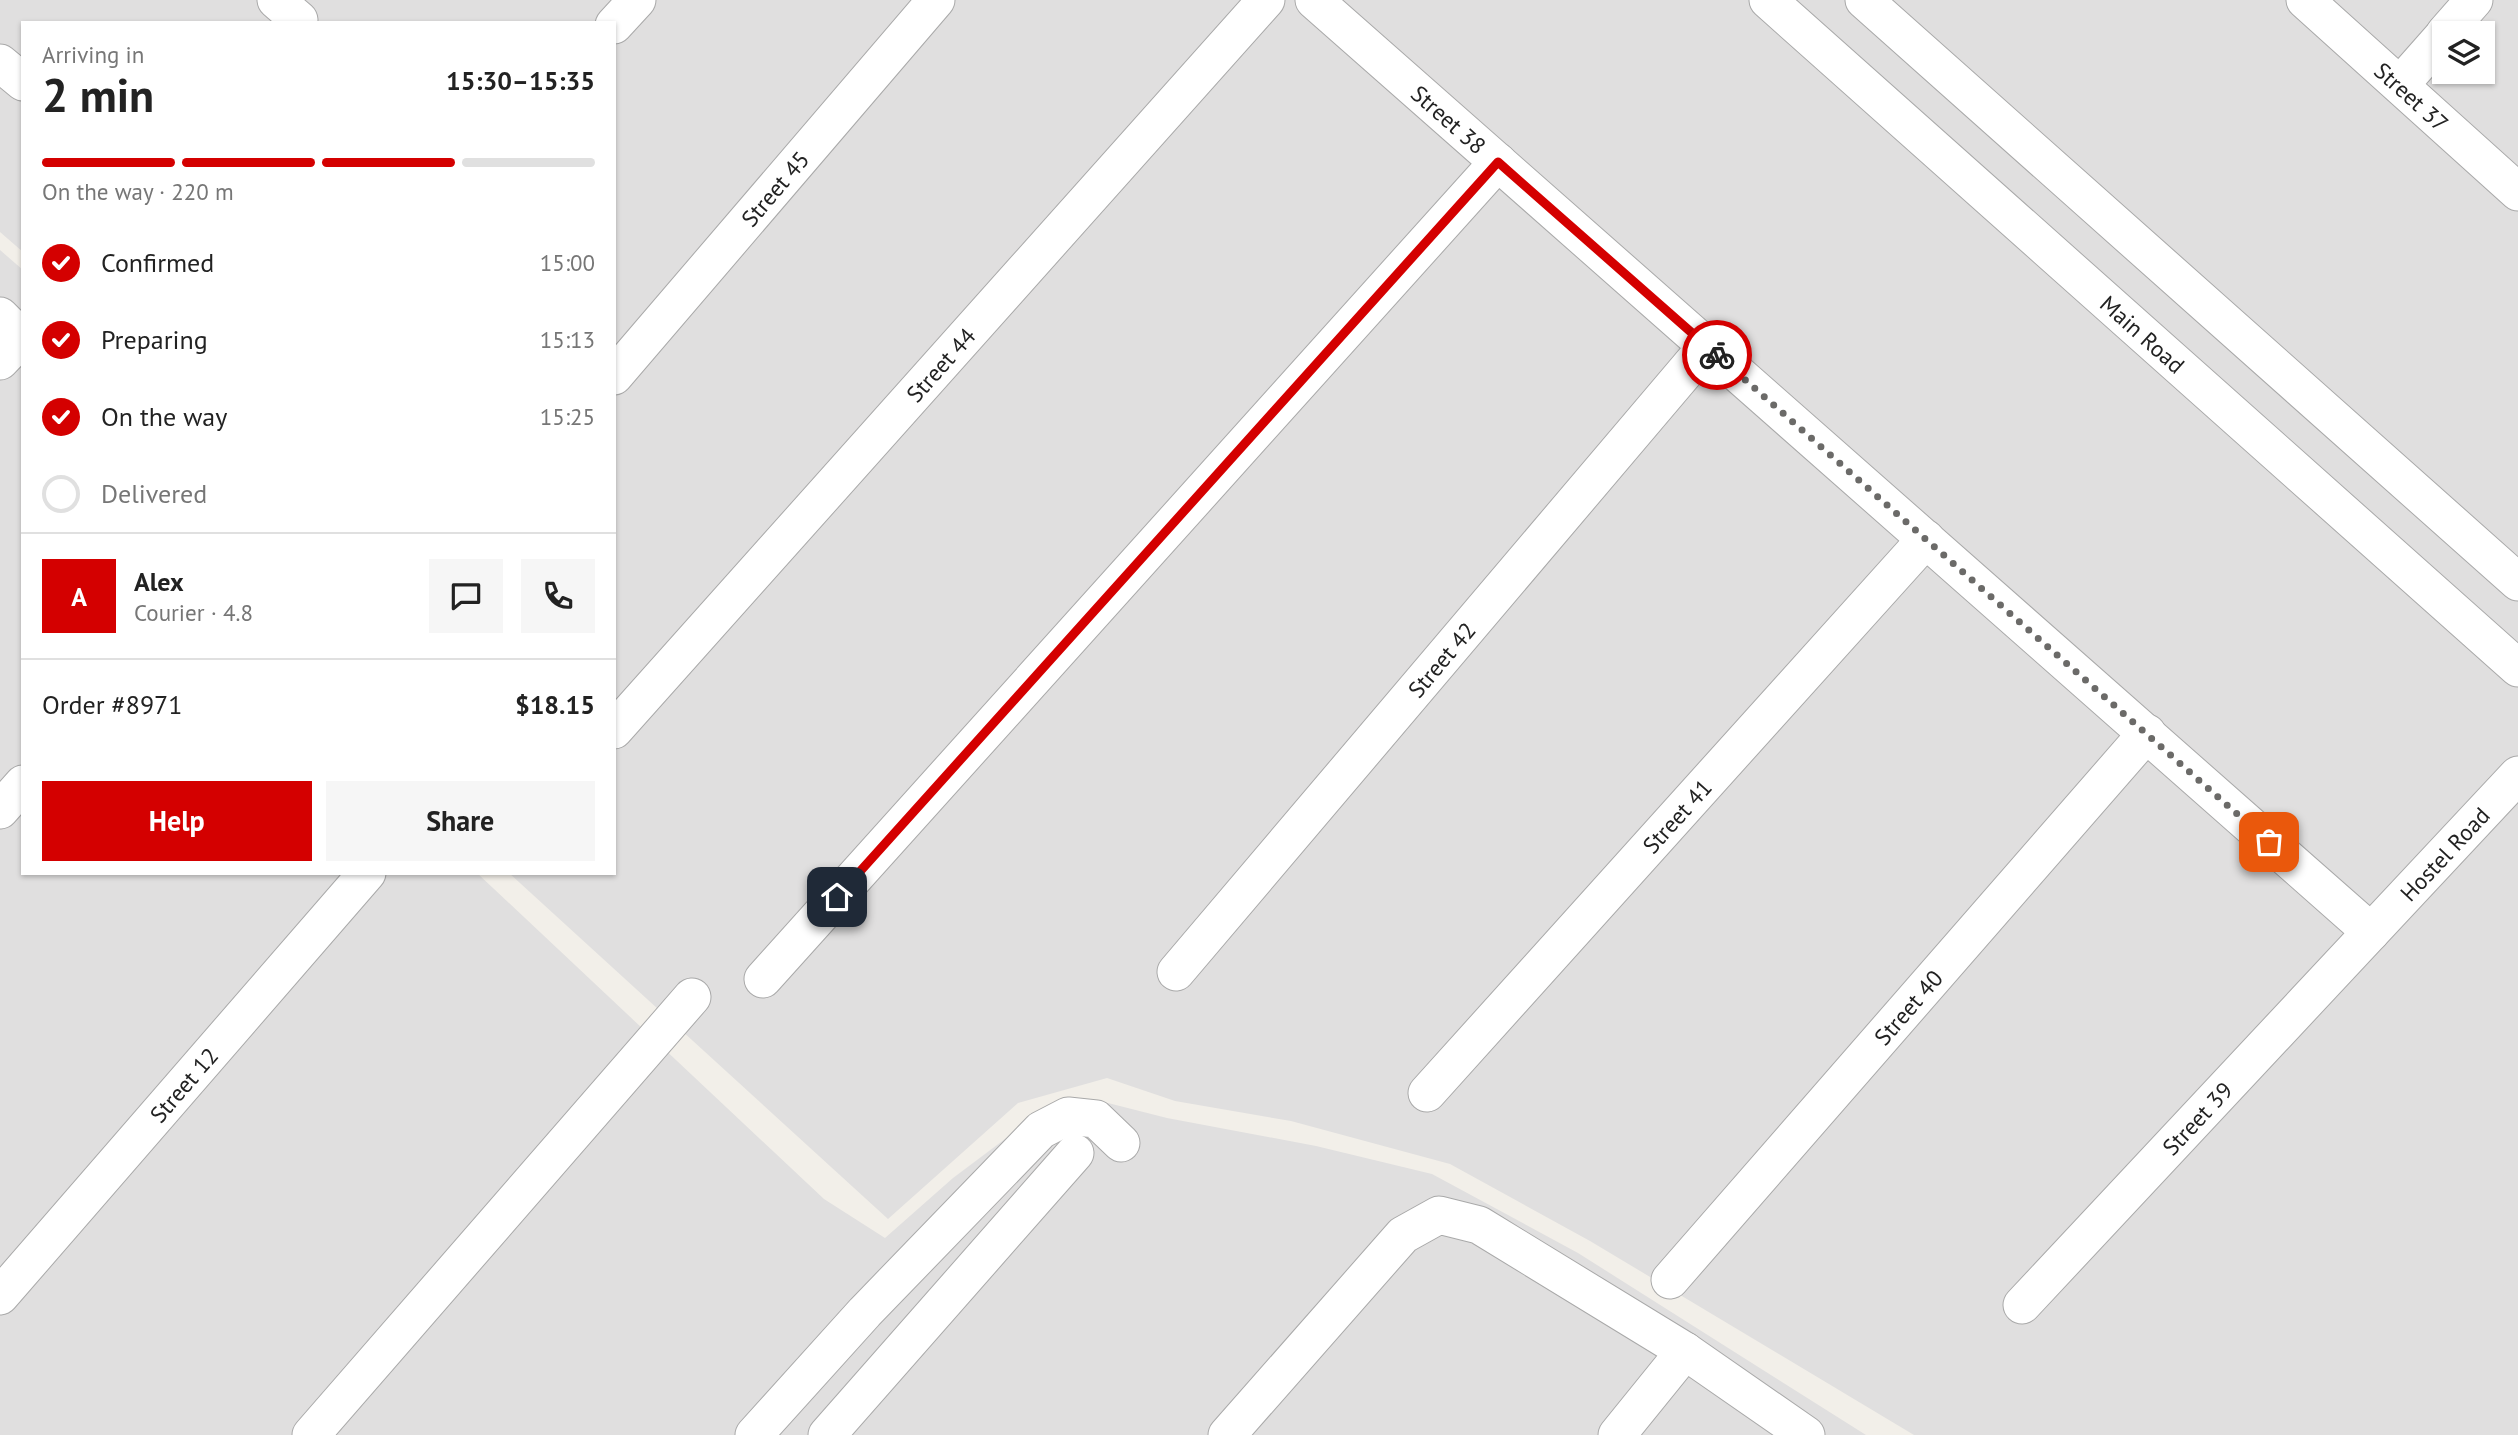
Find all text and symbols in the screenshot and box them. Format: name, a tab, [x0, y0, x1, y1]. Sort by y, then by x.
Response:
map controls	[2432, 21, 2495, 84]
button: layers	[2432, 21, 2495, 84]
text: Arriving in	[42, 40, 144, 69]
street label: Street 37	[2369, 55, 2455, 137]
text: 15:30–15:35	[446, 64, 595, 97]
text: 2 min	[42, 65, 154, 125]
street label: Street 38	[1406, 78, 1492, 160]
street label: Street 45	[734, 145, 815, 232]
text: On the way · 220 m	[42, 177, 234, 206]
icon: check	[42, 244, 80, 282]
text: Confirmed	[101, 246, 214, 279]
text: 15:00	[540, 248, 595, 277]
street label: Main Road	[2095, 289, 2191, 379]
courier	[1682, 320, 1752, 390]
icon: check	[42, 321, 80, 359]
street label: Street 44	[900, 321, 982, 408]
text: Preparing	[101, 323, 208, 356]
text: 15:13	[540, 325, 595, 354]
icon: bike	[1698, 336, 1736, 374]
icon: check	[42, 398, 80, 436]
text: On the way	[101, 400, 227, 433]
text: 15:25	[540, 402, 595, 431]
text: Delivered	[101, 477, 207, 510]
button: chat	[429, 559, 503, 633]
button: phone	[521, 559, 595, 633]
text: Alex	[134, 565, 184, 598]
text: A	[71, 580, 87, 613]
text: Courier · 4.8	[134, 598, 253, 627]
street label: Street 42	[1401, 616, 1481, 703]
text: Order #8971	[42, 688, 182, 721]
text: $18.15	[515, 688, 595, 721]
street label: Street 41	[1636, 773, 1718, 859]
button: Help	[42, 781, 312, 861]
button: Share	[326, 781, 595, 861]
street label: Hostel Road	[2393, 801, 2495, 907]
pin	[2239, 812, 2299, 872]
icon: bag	[2250, 823, 2288, 861]
pin	[807, 867, 867, 927]
icon: home	[818, 878, 856, 916]
street label: Street 40	[1867, 964, 1948, 1051]
street label: Street 12	[143, 1041, 224, 1128]
street label: Street 39	[2156, 1075, 2238, 1161]

